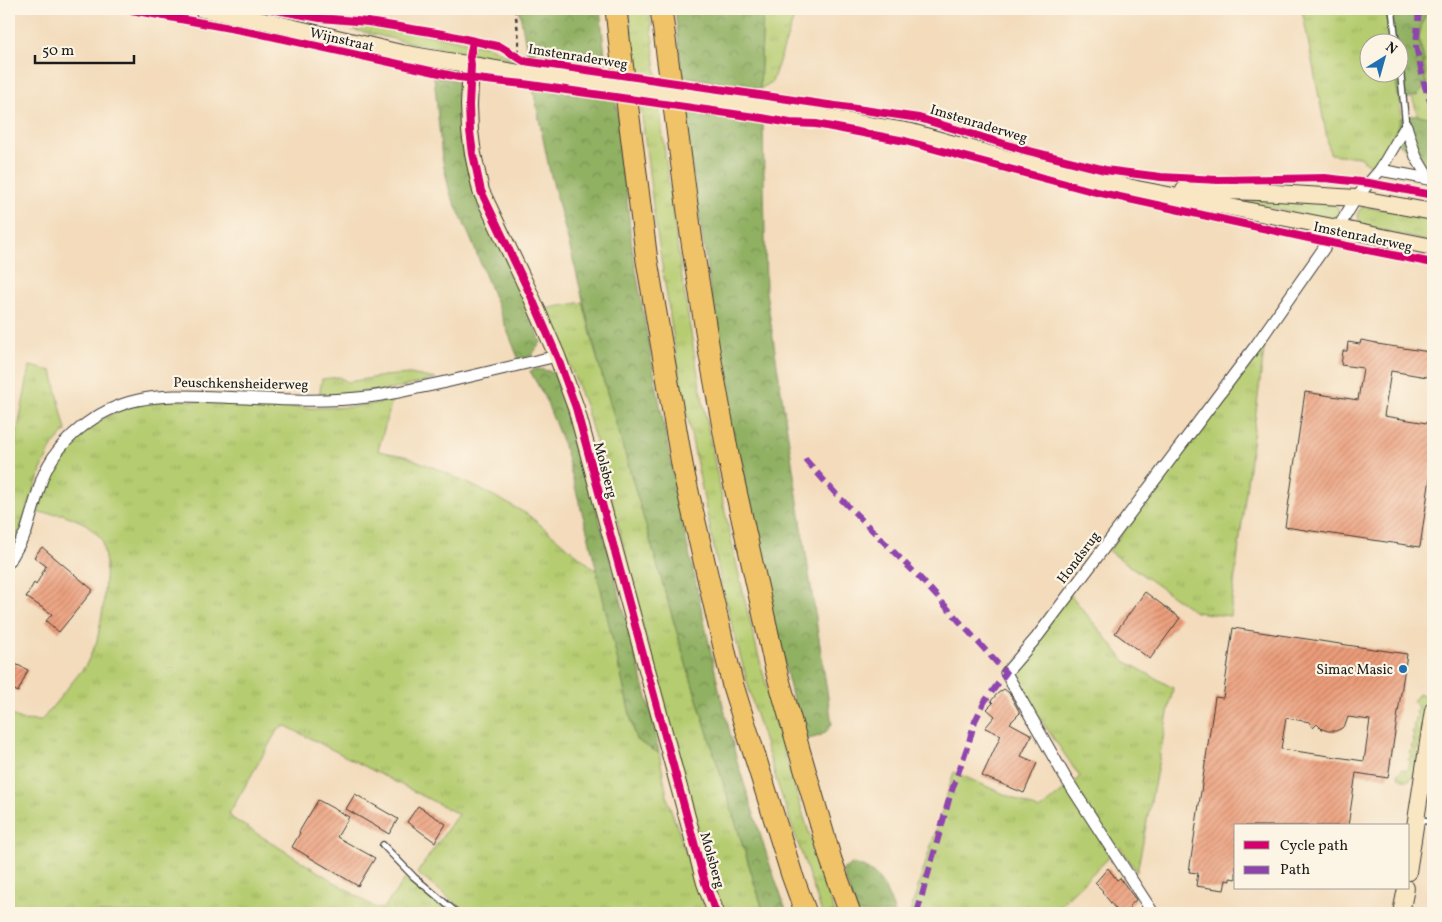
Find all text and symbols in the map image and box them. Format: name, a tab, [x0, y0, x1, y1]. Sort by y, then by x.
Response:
street label: Wijnstraat	[308, 24, 376, 57]
scale bar	[35, 32, 134, 64]
north arrow	[1360, 32, 1410, 82]
text: N	[1381, 38, 1401, 59]
street label: Imstenraderweg	[526, 40, 629, 75]
text: 50 m	[42, 41, 74, 62]
street label: Imstenraderweg	[928, 101, 1030, 148]
street label: Imstenraderweg	[1311, 218, 1414, 257]
street label: Peuschkensheiderweg	[173, 374, 309, 395]
street label: Molsberg	[588, 440, 621, 501]
street label: Hondsrug	[1053, 528, 1105, 588]
place label: Simac Masic	[1316, 661, 1393, 680]
marker: Simac Masic	[1397, 663, 1409, 675]
legend	[1234, 824, 1410, 890]
street label: Molsberg	[694, 830, 729, 891]
text: Cycle path	[1280, 836, 1348, 857]
text: Path	[1280, 860, 1310, 881]

